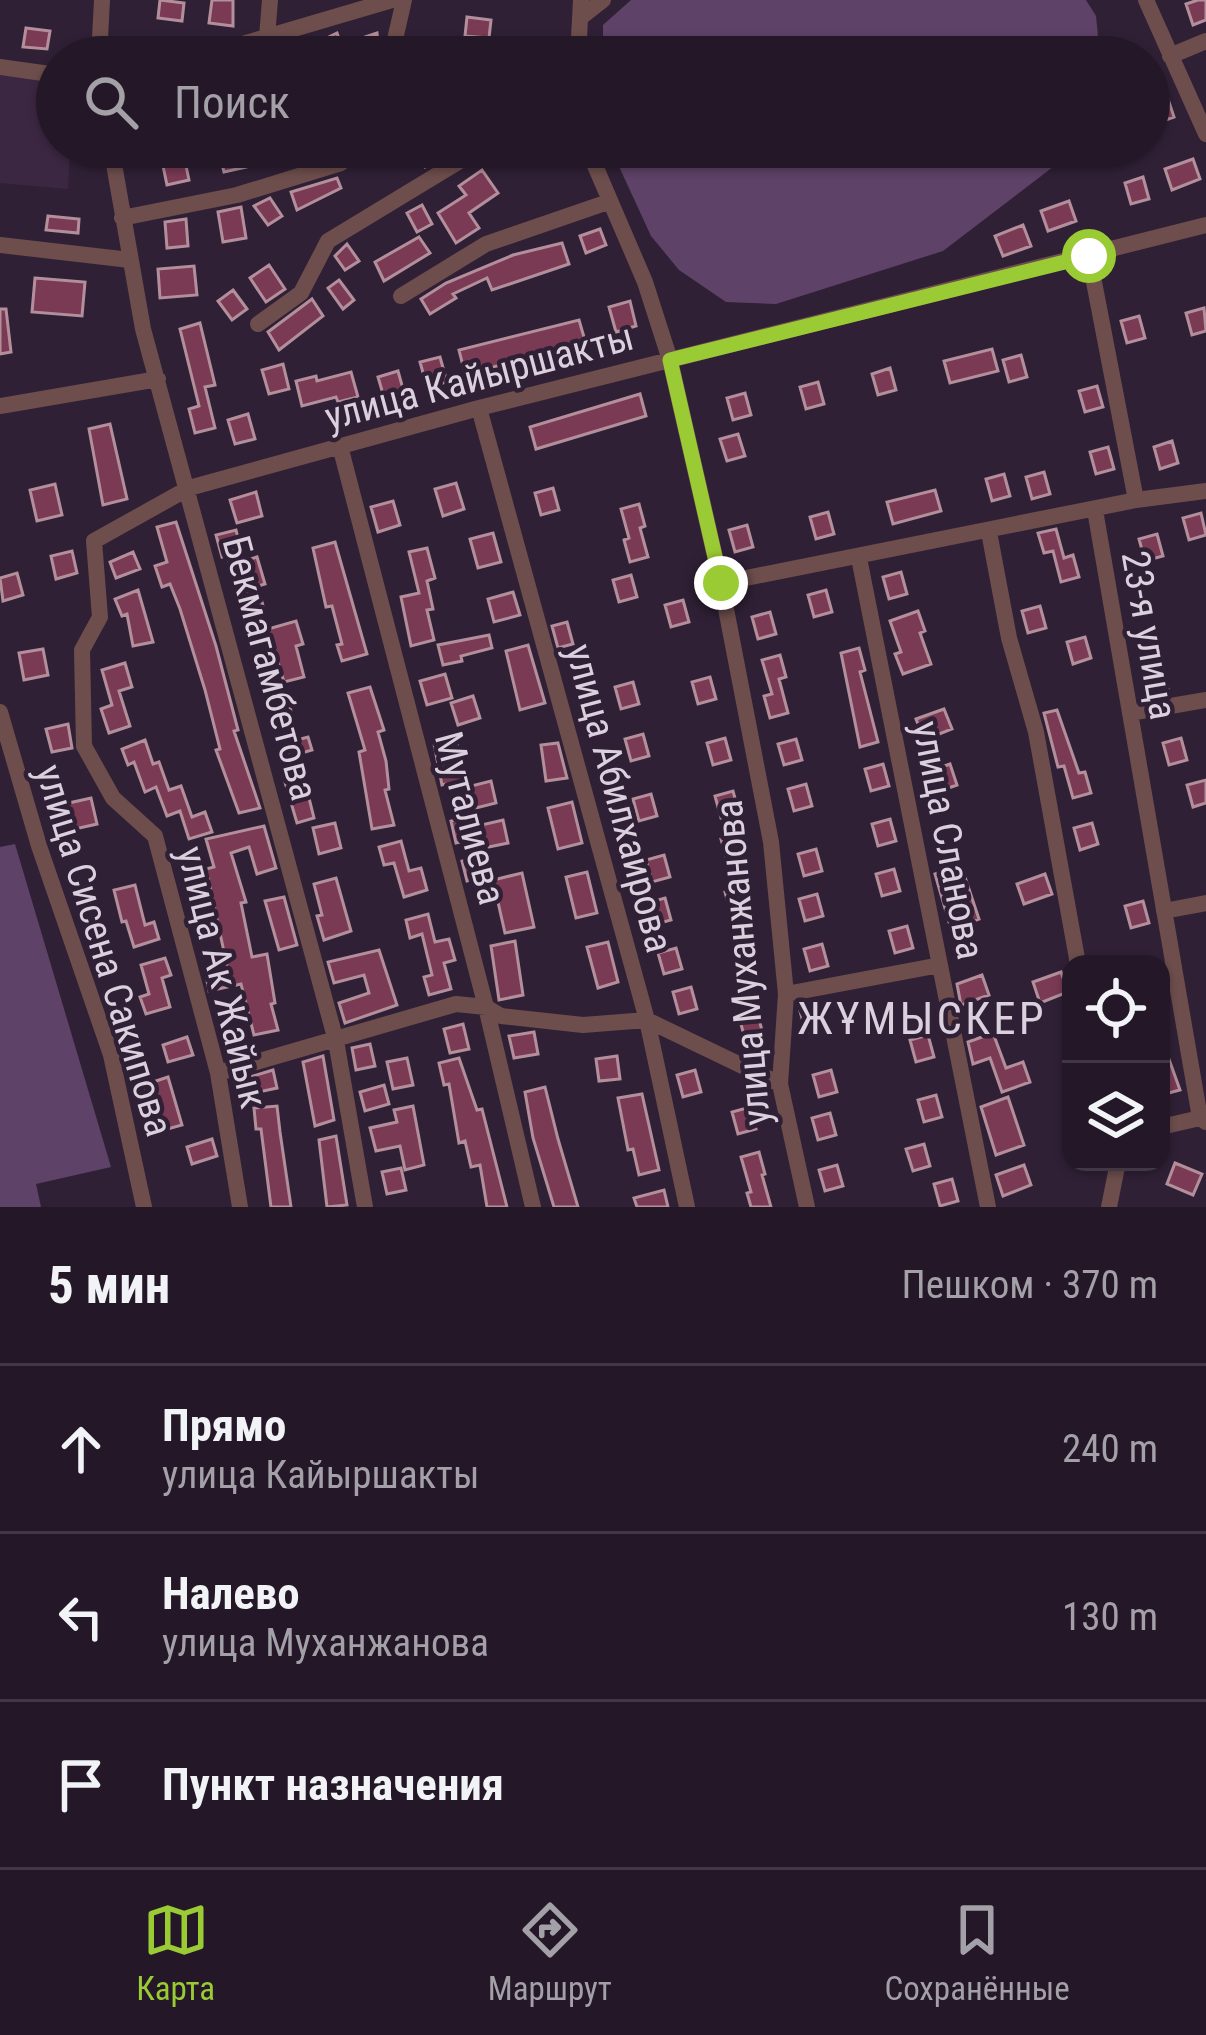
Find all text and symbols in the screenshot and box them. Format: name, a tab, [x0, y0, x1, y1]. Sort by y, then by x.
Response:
search box	[36, 36, 1170, 168]
icon: search	[78, 69, 144, 135]
text: Поиск	[174, 76, 290, 129]
route start	[1062, 229, 1116, 283]
street label: улица Кайыршакты	[320, 314, 639, 440]
street label: Бекмагамбетова	[213, 531, 327, 805]
street label: 23-я улица	[1112, 547, 1186, 723]
route end	[694, 556, 748, 610]
street label: улица Абилхаирова	[556, 639, 682, 957]
street label: улица Сланова	[902, 717, 994, 963]
street label: Муталиева	[425, 727, 515, 910]
street label: улица Сисена Сакипова	[26, 759, 182, 1142]
street label: улица Муханжанова	[706, 798, 780, 1128]
street label: улица Ак Жайык	[167, 842, 277, 1113]
map controls	[1062, 955, 1170, 1171]
button: locate	[1062, 955, 1170, 1063]
district label: ЖҰМЫСКЕР	[797, 992, 1047, 1045]
button: layers	[1062, 1063, 1170, 1171]
text: 5 мин	[48, 1256, 170, 1315]
text: Пешком · 370 m	[901, 1262, 1158, 1308]
text: Прямо	[162, 1399, 286, 1452]
icon: ahead	[48, 1416, 114, 1482]
text: 240 m	[1062, 1426, 1158, 1472]
text: улица Кайыршакты	[162, 1452, 479, 1498]
text: Налево	[162, 1567, 300, 1620]
icon: left	[48, 1584, 114, 1650]
text: 130 m	[1062, 1594, 1158, 1640]
text: улица Муханжанова	[162, 1620, 489, 1666]
icon: arrive	[48, 1752, 114, 1818]
text: Пункт назначения	[162, 1758, 504, 1811]
tab: Карта	[136, 1897, 215, 2008]
tab: Маршрут	[488, 1897, 612, 2008]
tab: Сохранённые	[884, 1897, 1070, 2008]

